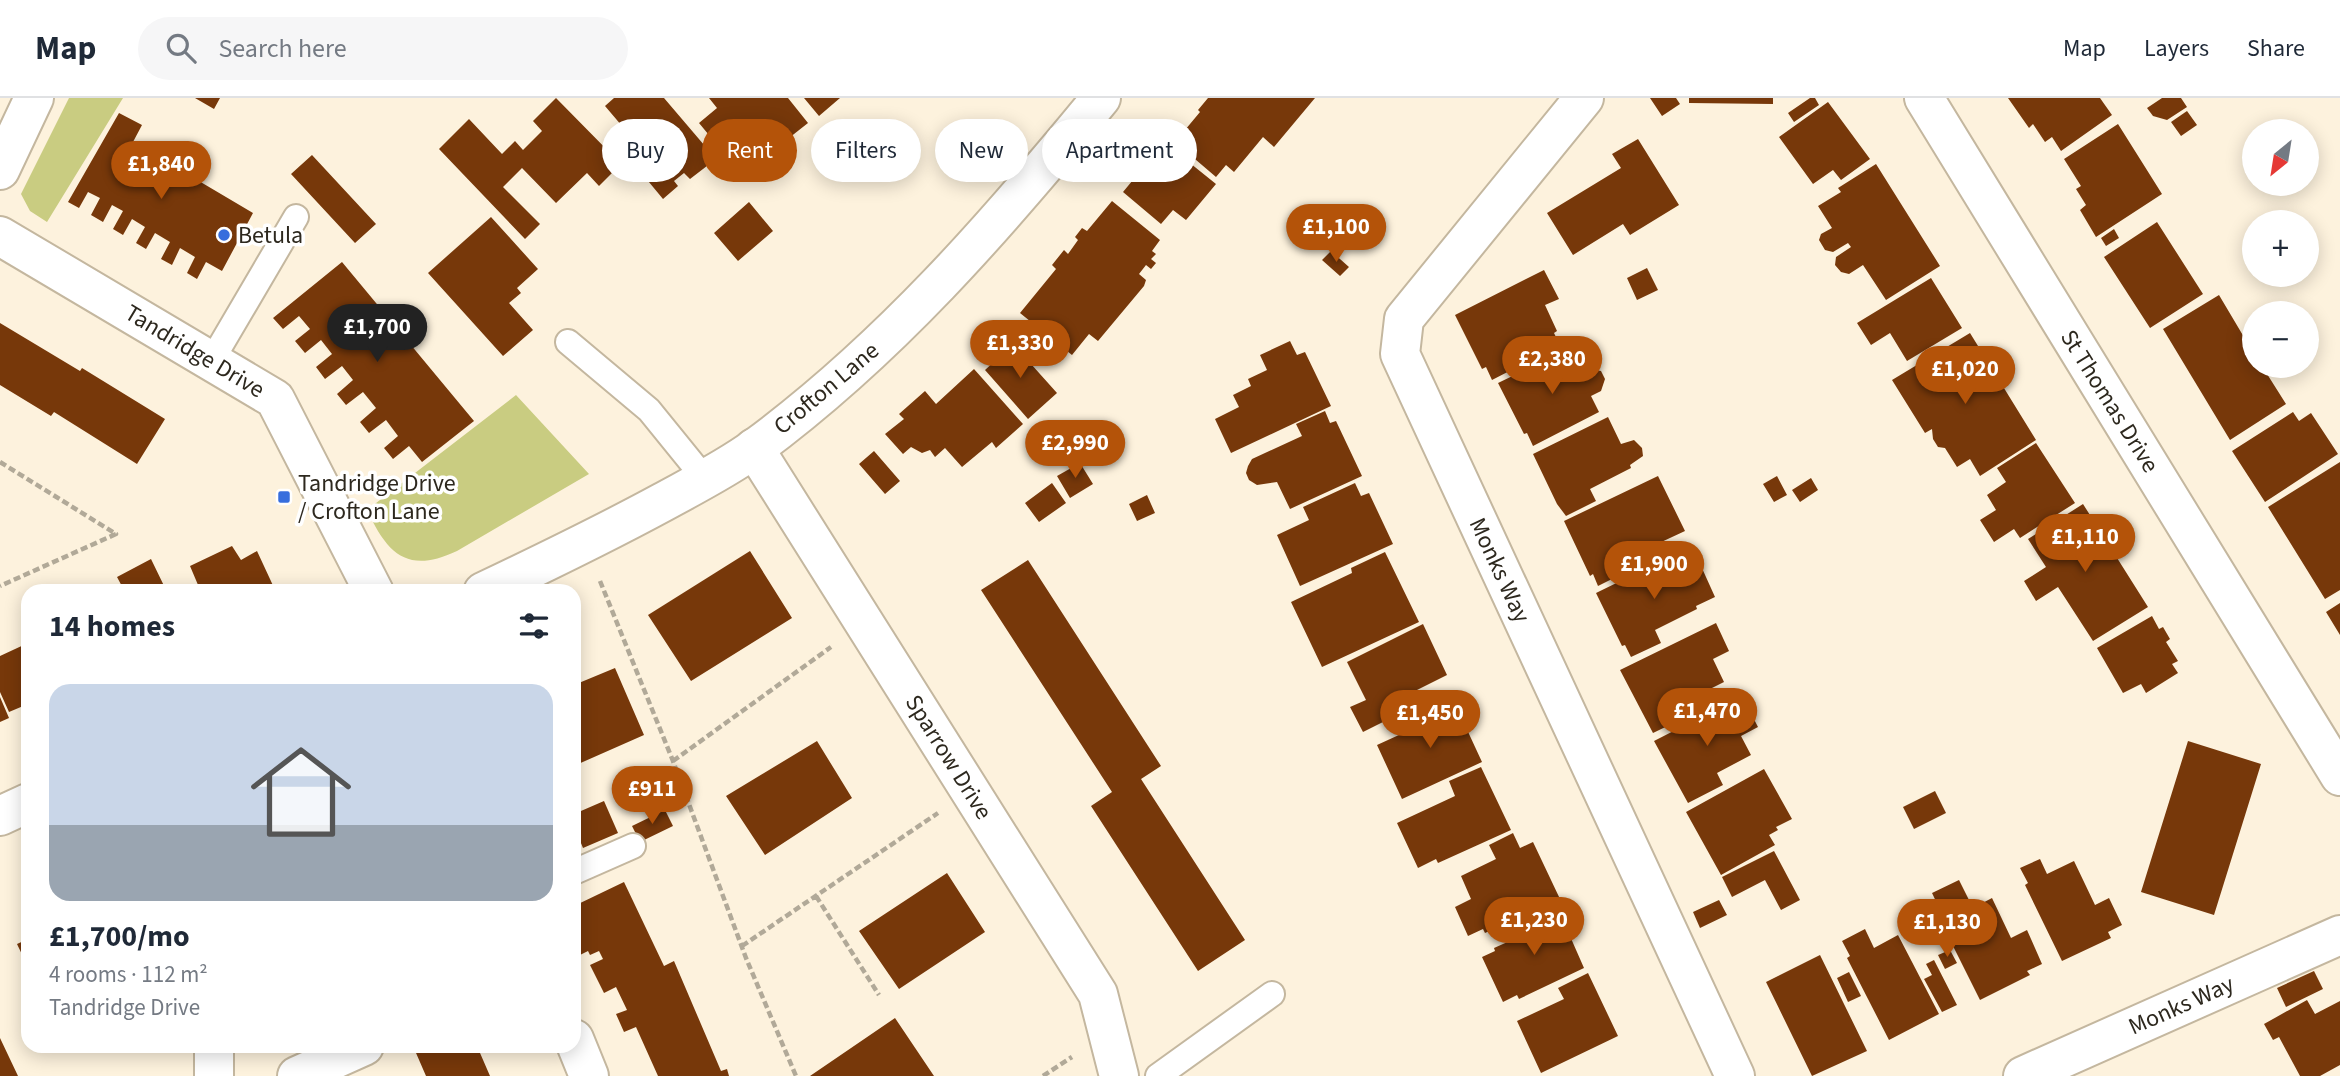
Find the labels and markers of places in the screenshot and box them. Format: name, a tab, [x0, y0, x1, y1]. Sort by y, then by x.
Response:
pin: £1,840	[104, 141, 218, 201]
pin: £1,100	[1279, 204, 1393, 264]
place label: Betula	[238, 218, 303, 253]
marker: Betula	[216, 227, 232, 243]
pin: £1,700	[320, 304, 434, 364]
pin: £1,330	[963, 320, 1077, 380]
pin: £2,380	[1495, 336, 1609, 396]
pin: £1,020	[1908, 346, 2022, 406]
pin: £2,990	[1018, 420, 1132, 480]
place label: Tandridge Drive / Crofton Lane	[298, 466, 456, 529]
marker: Tandridge Drive / Crofton Lane	[276, 489, 292, 505]
pin: £1,110	[2028, 514, 2142, 574]
pin: £1,900	[1597, 542, 1711, 601]
pin: £1,470	[1650, 688, 1764, 748]
pin: £1,450	[1373, 690, 1487, 750]
pin: £911	[611, 766, 693, 826]
pin: £1,230	[1477, 898, 1591, 957]
pin: £1,130	[1890, 900, 2004, 959]

